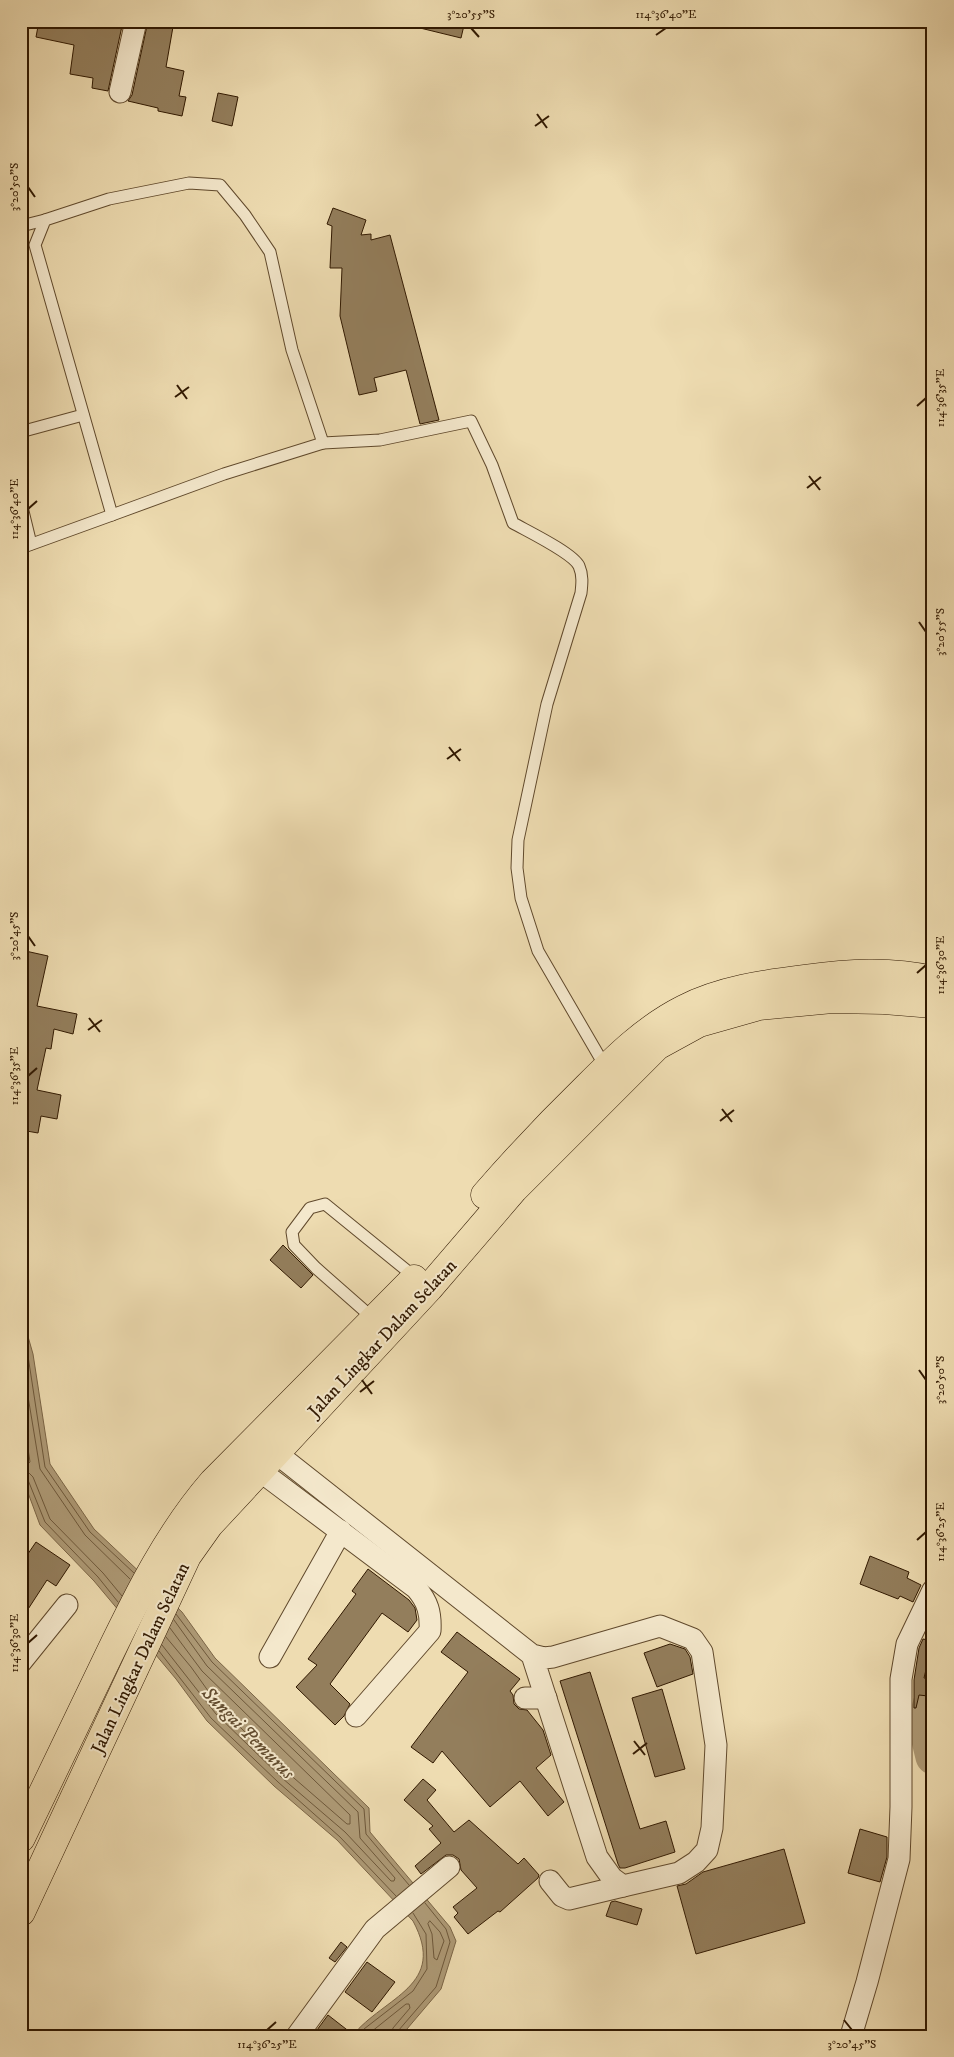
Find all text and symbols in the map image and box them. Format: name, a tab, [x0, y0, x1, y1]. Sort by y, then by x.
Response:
text: 3°20'55"S	[447, 7, 495, 22]
text: 114°36'40"E	[635, 7, 697, 22]
text: 3°20'50"S	[7, 163, 22, 211]
text: 114°36'35"E	[933, 368, 948, 427]
text: 114°36'40"E	[7, 478, 22, 540]
text: 3°20'55"S	[933, 608, 948, 656]
text: 3°20'45"S	[7, 912, 22, 960]
text: 114°36'30"E	[933, 935, 948, 994]
text: 114°36'35"E	[7, 1046, 22, 1105]
street label: Jalan Lingkar Dalam Selatan	[302, 1255, 462, 1424]
text: 3°20'50"S	[933, 1356, 948, 1404]
text: 114°36'25"E	[933, 1502, 948, 1562]
street label: Jalan Lingkar Dalam Selatan	[86, 1559, 195, 1759]
text: 114°36'30"E	[7, 1613, 22, 1672]
water label: Sungai Pemurus	[196, 1681, 300, 1785]
text: 114°36'25"E	[237, 2037, 297, 2052]
text: 3°20'45"S	[828, 2037, 876, 2052]

